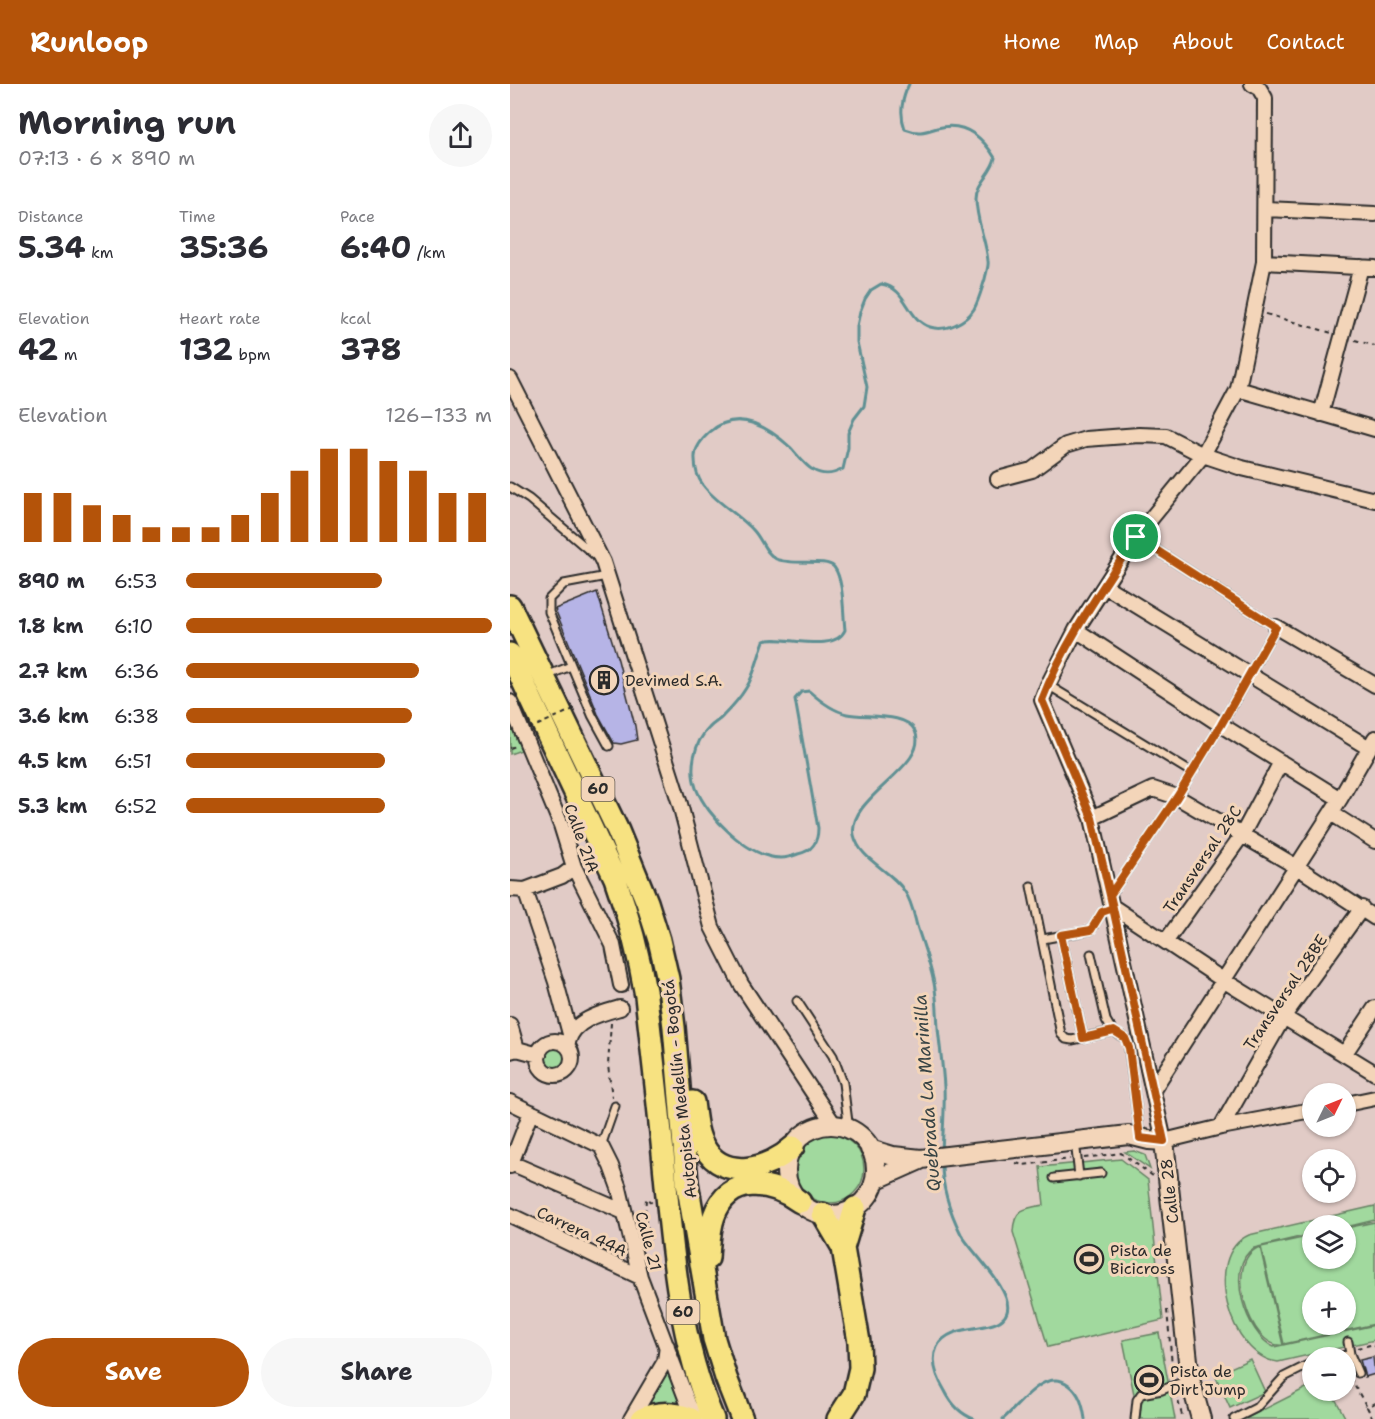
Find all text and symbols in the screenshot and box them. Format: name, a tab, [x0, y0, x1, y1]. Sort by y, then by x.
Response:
text: Runloop	[30, 23, 148, 61]
text: Home	[1003, 28, 1061, 56]
text: Map	[1094, 28, 1139, 56]
text: About	[1172, 28, 1233, 56]
text: Contact	[1266, 28, 1345, 56]
text: Morning run	[18, 100, 236, 145]
button: share	[429, 104, 492, 167]
text: 07:13 · 6 × 890 m	[18, 145, 195, 171]
text: Distance	[18, 206, 84, 227]
text: Time	[179, 206, 216, 227]
text: Pace	[340, 206, 375, 227]
text: 5.34	[18, 227, 86, 268]
text: 35:36	[179, 227, 269, 268]
text: 6:40	[340, 227, 411, 268]
text: km	[86, 242, 114, 263]
text: /km	[411, 242, 446, 263]
text: Elevation	[18, 308, 90, 329]
text: Heart rate	[179, 308, 261, 329]
text: kcal	[340, 308, 371, 329]
text: 42	[18, 329, 58, 370]
text: 132	[179, 329, 233, 370]
text: 378	[340, 329, 401, 370]
text: m	[58, 344, 78, 365]
text: bpm	[233, 344, 271, 365]
text: Elevation	[18, 402, 108, 428]
text: 126–133 m	[385, 402, 492, 428]
pin	[1110, 511, 1161, 562]
icon: arrive	[1119, 520, 1152, 553]
text: 890 m	[18, 568, 85, 594]
text: 6:53	[114, 568, 158, 594]
text: 1.8 km	[18, 613, 84, 639]
text: 6:10	[114, 613, 153, 639]
text: 2.7 km	[18, 658, 87, 684]
text: 6:36	[114, 658, 159, 684]
building icon: Devimed S.A.	[588, 664, 620, 696]
place label: Devimed S.A.	[625, 670, 722, 691]
text: 3.6 km	[18, 703, 89, 729]
text: 6:38	[114, 703, 159, 729]
text: 4.5 km	[18, 748, 87, 774]
text: 6:51	[114, 748, 152, 774]
road number: 60	[582, 777, 614, 801]
text: 5.3 km	[18, 793, 87, 819]
text: 6:52	[114, 793, 158, 819]
street label: Calle 21A	[559, 801, 604, 875]
street label: Transversal 28C	[1159, 801, 1246, 917]
street label: Transversal 28BE	[1239, 930, 1332, 1054]
street label: Autopista Medellín - Bogotá	[658, 979, 701, 1199]
water label: Quebrada La Marinilla	[908, 993, 946, 1193]
north arrow	[1302, 1083, 1356, 1137]
map controls	[1302, 1083, 1356, 1401]
button: locate	[1302, 1149, 1356, 1203]
street label: Calle 28	[1156, 1157, 1183, 1225]
street label: Carrera 44A	[533, 1201, 630, 1262]
street label: Calle 21	[631, 1209, 666, 1273]
button: layers	[1302, 1215, 1356, 1269]
place label: Pista de Bicicross	[1110, 1240, 1175, 1279]
sports icon: Pista de Bicicross	[1073, 1243, 1105, 1275]
button: +	[1302, 1281, 1356, 1335]
road number: 60	[666, 1300, 700, 1324]
button: Save	[18, 1338, 249, 1407]
button: Share	[261, 1338, 492, 1407]
button: −	[1302, 1347, 1356, 1401]
place label: Pista de Dirt Jump	[1170, 1361, 1246, 1400]
sports icon: Pista de Dirt Jump	[1133, 1364, 1165, 1396]

